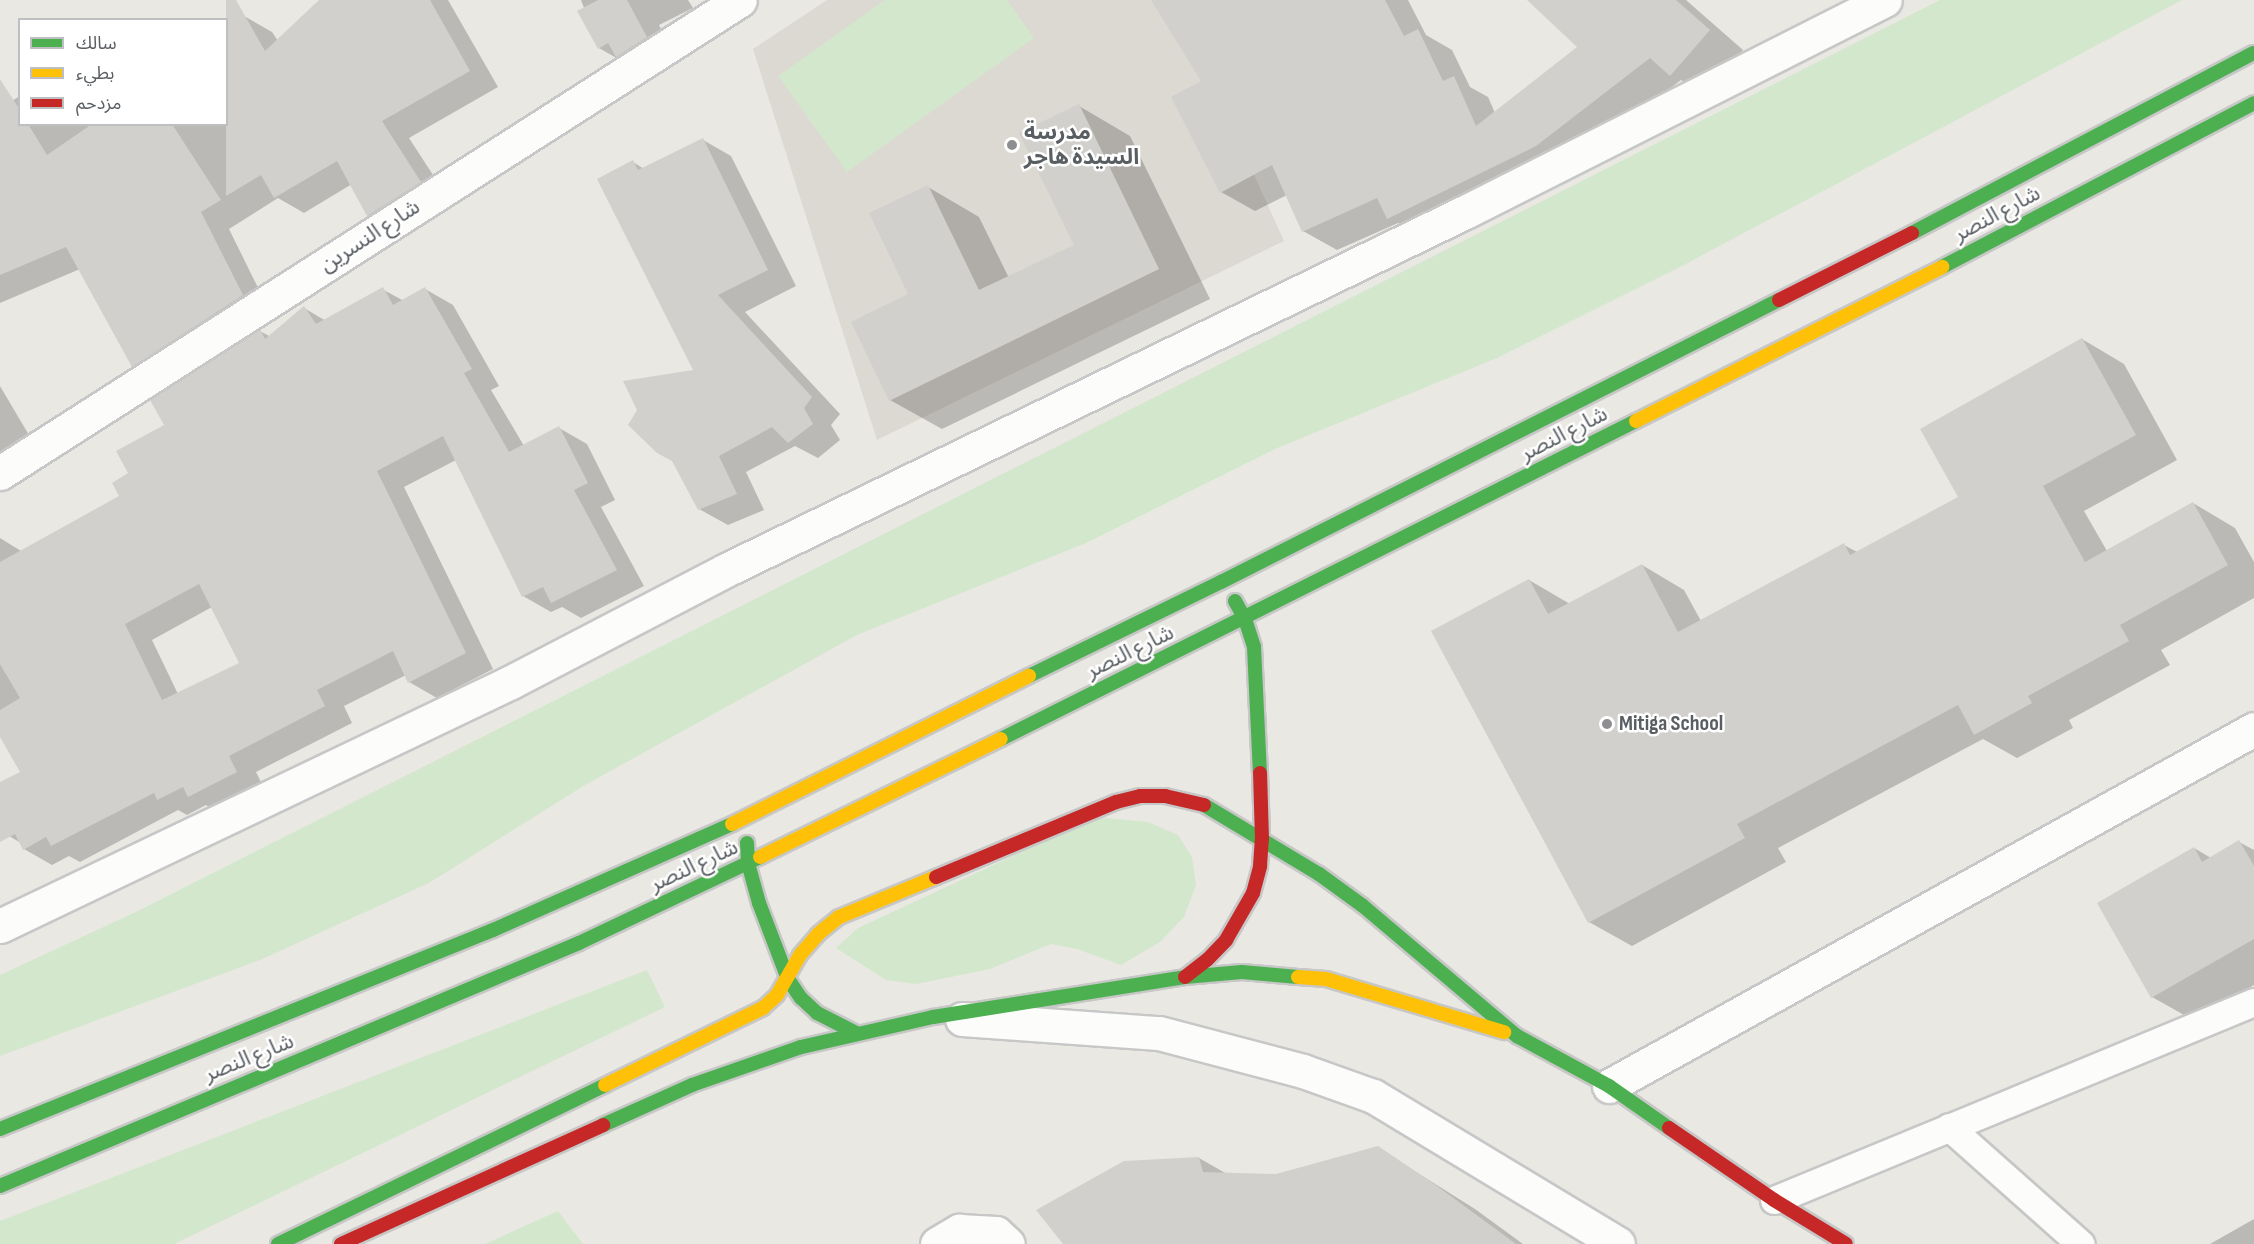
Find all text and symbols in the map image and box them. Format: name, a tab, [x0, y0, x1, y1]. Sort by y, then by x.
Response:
legend	[18, 18, 228, 126]
text: سالك	[76, 33, 117, 54]
text: بطيء	[76, 63, 114, 84]
text: مزدحم	[76, 93, 121, 114]
place label: مدرسة السيدة هاجر	[1024, 119, 1139, 170]
marker: مدرسة السيدة هاجر	[1005, 138, 1019, 152]
street label: شارع النصر	[1949, 180, 2045, 248]
street label: شارع النسرين	[315, 194, 425, 278]
street label: شارع النصر	[1516, 401, 1612, 467]
street label: شارع النصر	[1082, 619, 1178, 685]
place label: Mitiga School	[1619, 711, 1723, 737]
marker: Mitiga School	[1600, 717, 1614, 731]
street label: شارع النصر	[646, 834, 742, 898]
street label: شارع النصر	[200, 1028, 298, 1088]

